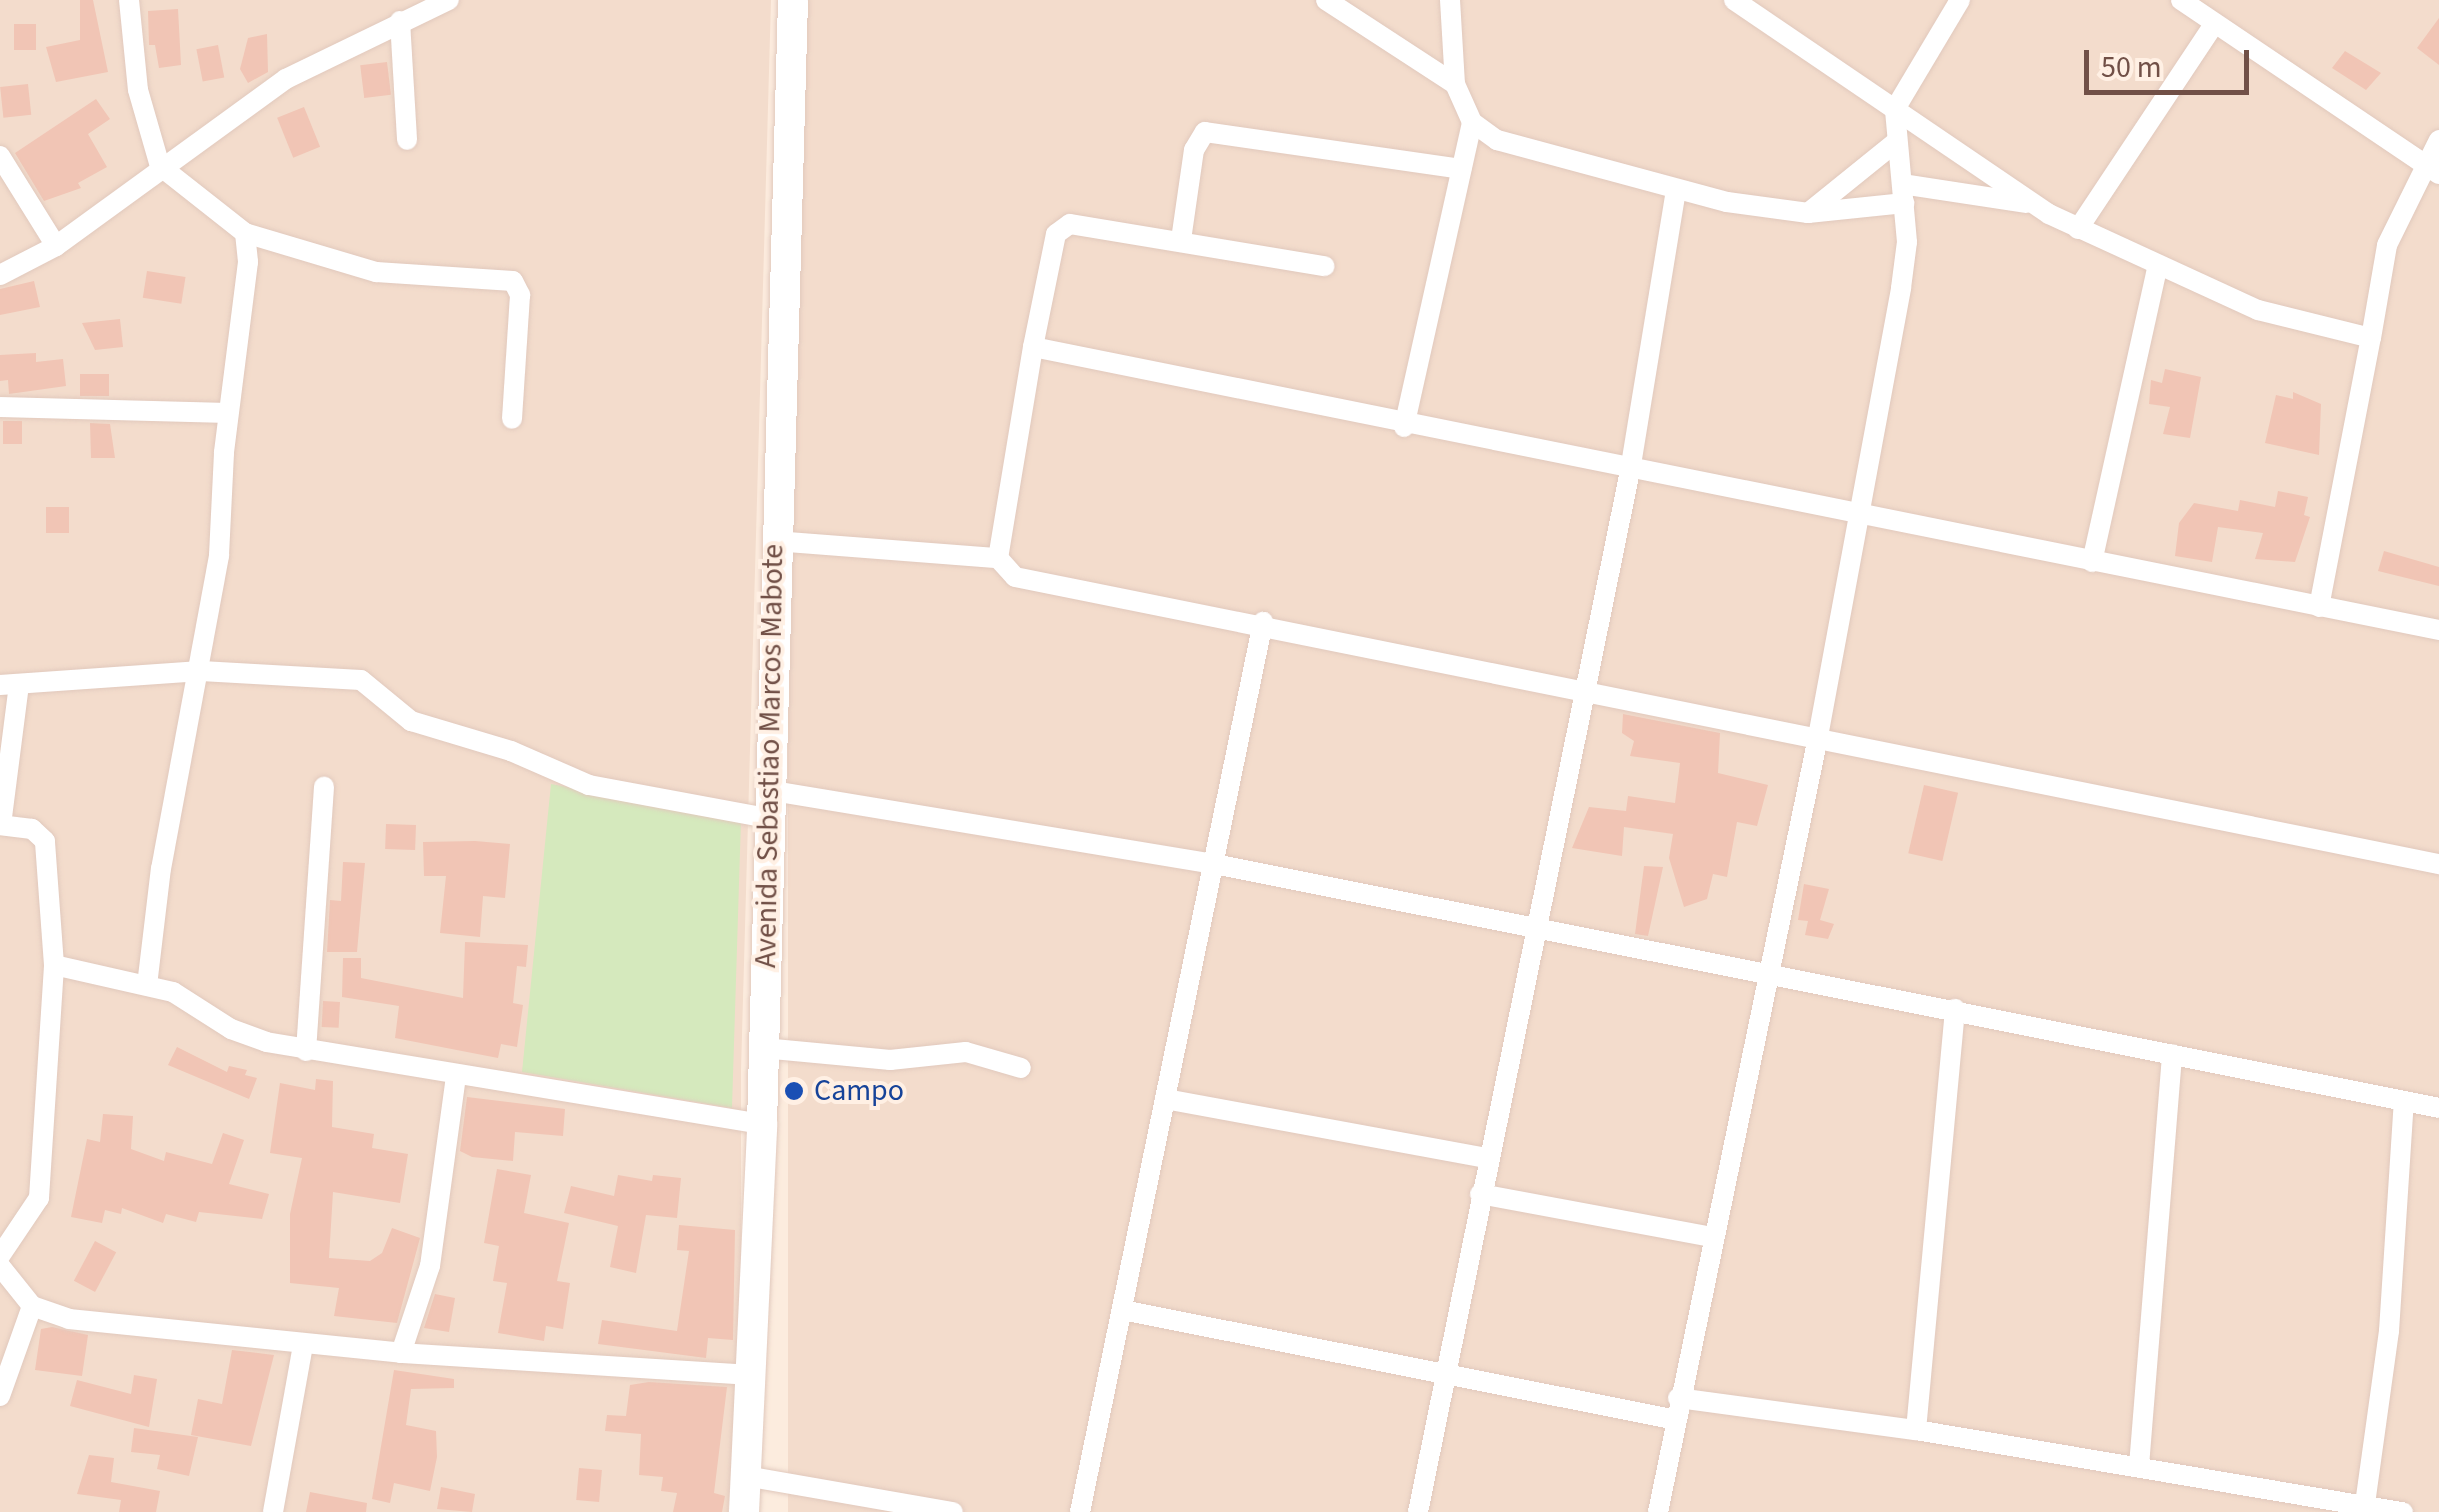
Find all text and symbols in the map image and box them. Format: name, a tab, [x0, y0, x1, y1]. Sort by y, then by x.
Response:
scale bar	[2089, 30, 2254, 92]
text: 50 m	[2101, 46, 2162, 89]
street label: Avenida Sebastiao Marcos Mabote	[748, 544, 792, 968]
place label: Campo	[814, 1073, 904, 1109]
marker: Campo	[783, 1080, 805, 1102]

